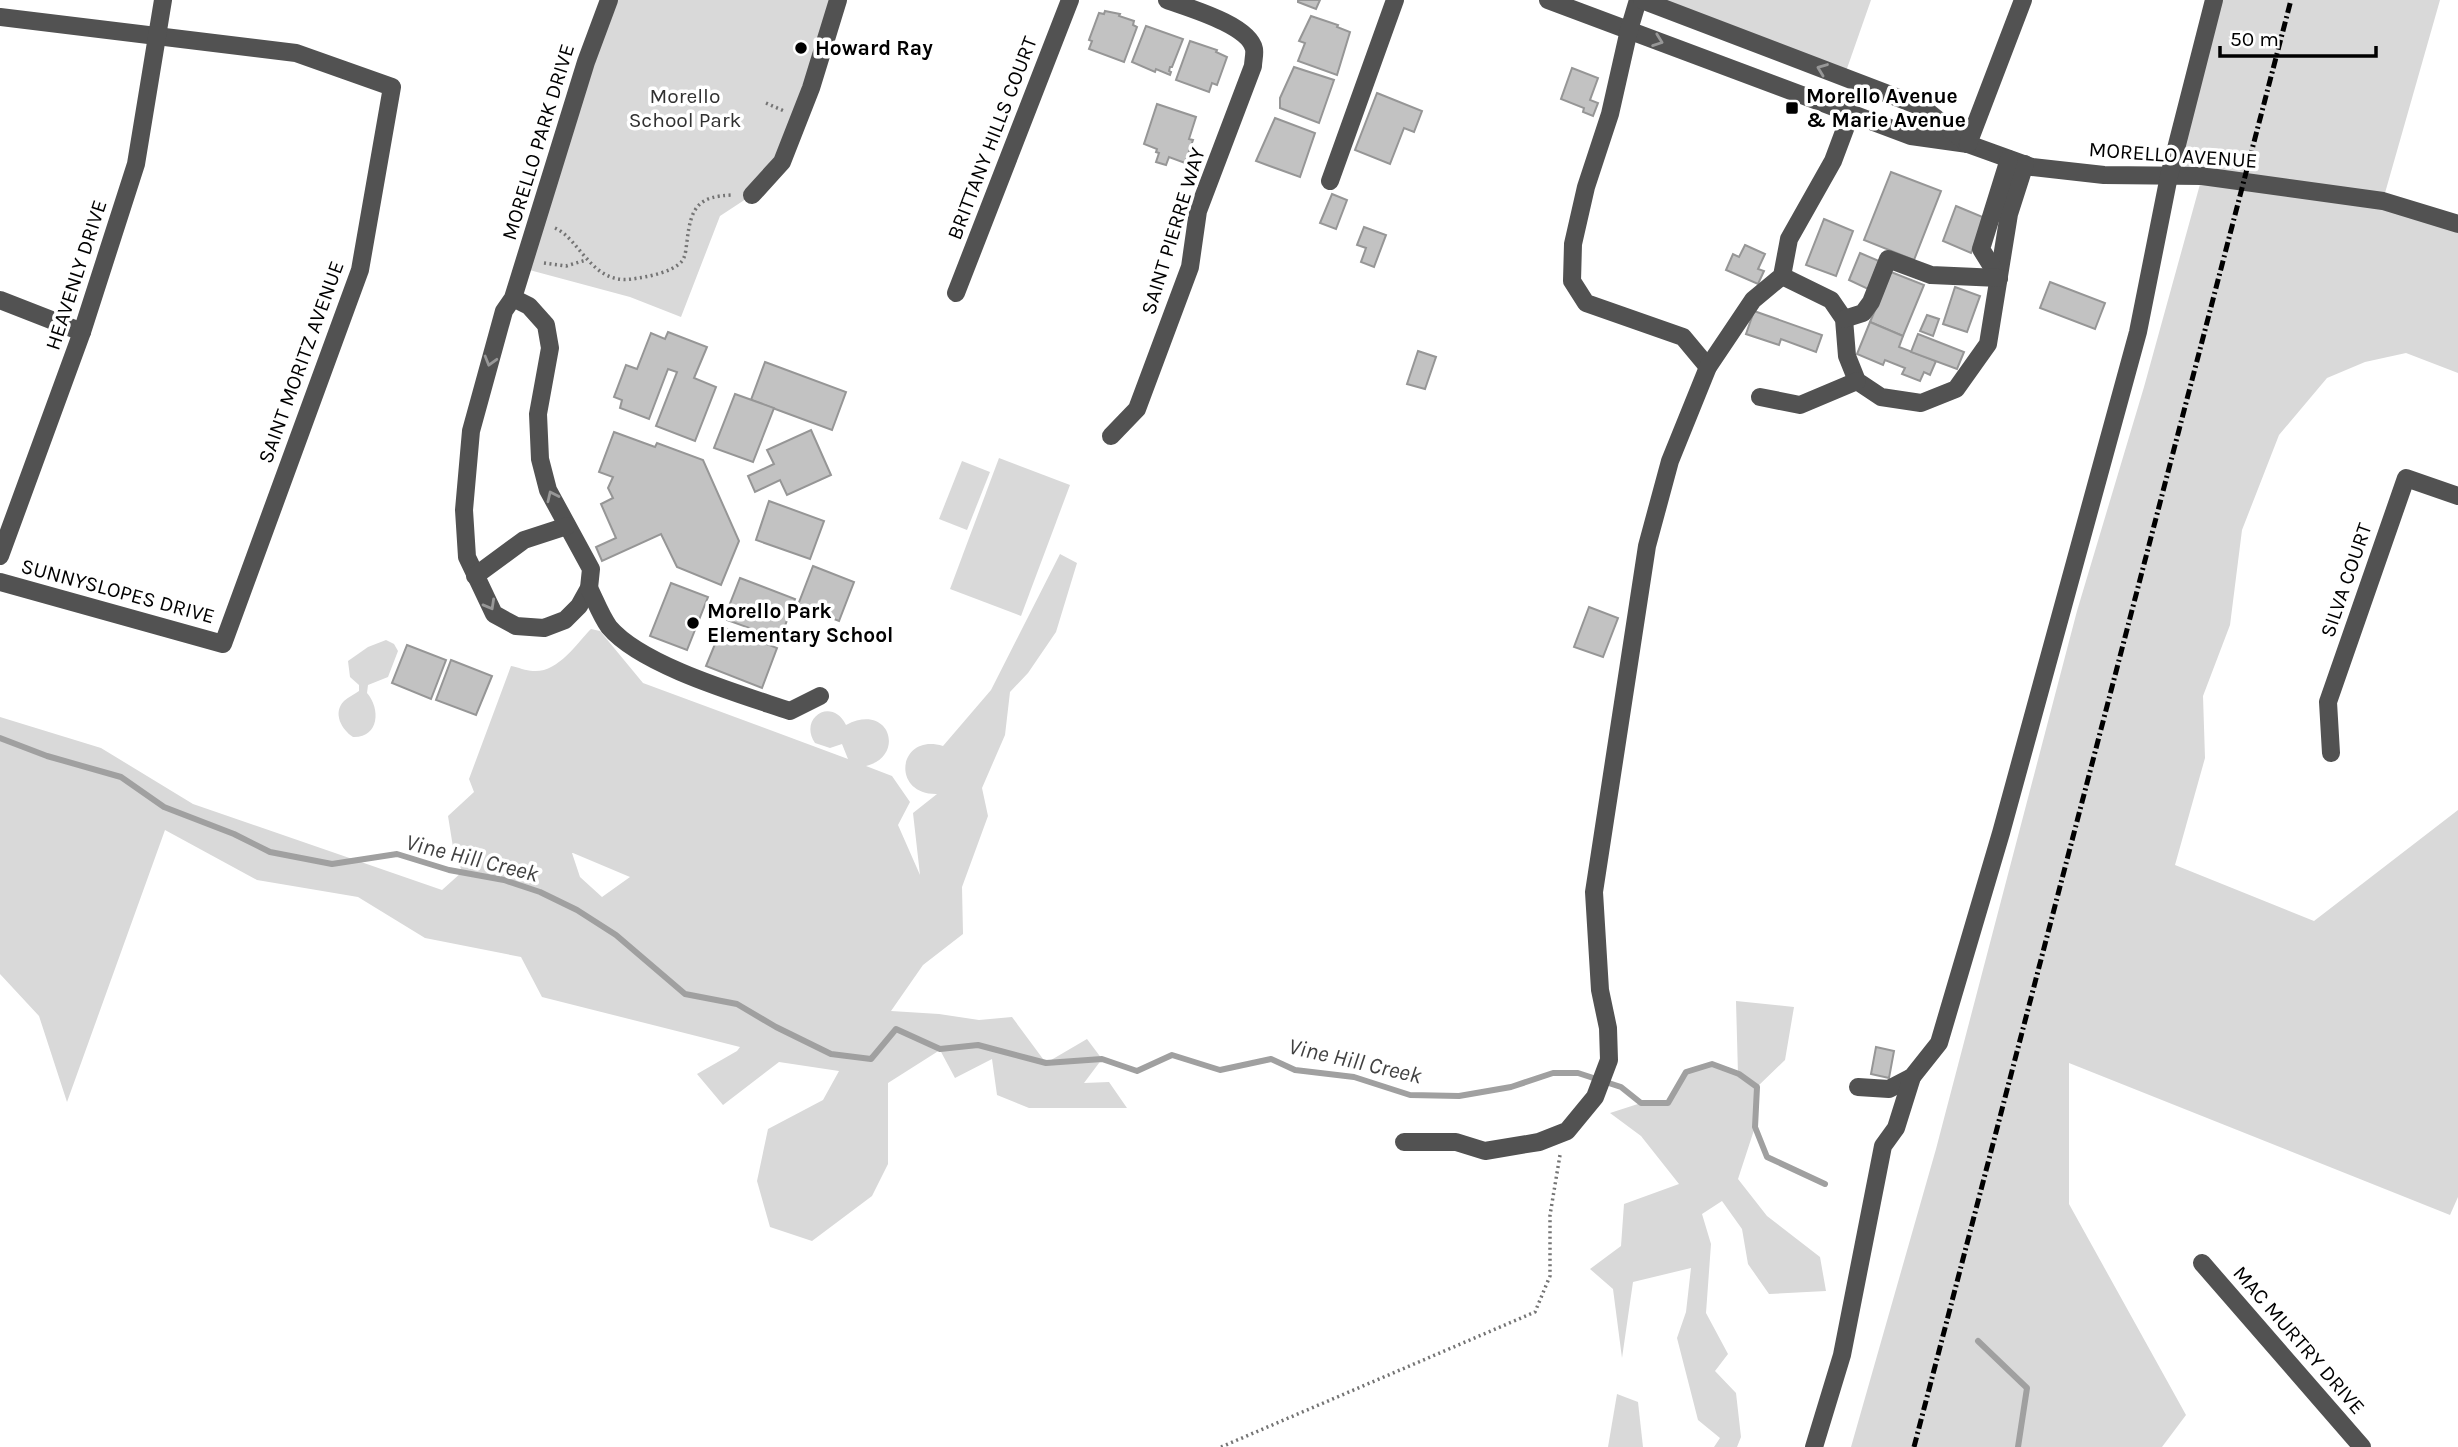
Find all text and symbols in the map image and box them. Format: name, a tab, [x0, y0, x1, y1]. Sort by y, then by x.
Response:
scale bar	[2220, 14, 2376, 58]
text: 50 m	[2230, 27, 2279, 51]
street label: BRITTANY HILLS COURT	[942, 33, 1042, 243]
one-way arrow	[1652, 33, 1664, 47]
place label: Howard Ray	[815, 36, 933, 60]
marker: Howard Ray	[793, 40, 809, 56]
street label: MORELLO PARK DRIVE	[497, 41, 579, 243]
one-way arrow	[1816, 63, 1828, 77]
park label: Morello School Park	[629, 84, 741, 132]
place label: Morello Avenue & Marie Avenue	[1806, 84, 1966, 132]
marker: Morello Avenue & Marie Avenue	[1784, 100, 1800, 116]
street label: MORELLO AVENUE	[2088, 137, 2258, 173]
street label: SAINT PIERRE WAY	[1136, 144, 1210, 317]
street label: HEAVENLY DRIVE	[40, 197, 112, 353]
street label: SAINT MORITZ AVENUE	[253, 258, 349, 466]
one-way arrow	[484, 355, 499, 367]
one-way arrow	[546, 491, 560, 503]
street label: SILVA COURT	[2315, 519, 2377, 640]
street label: SUNNYSLOPES DRIVE	[19, 554, 217, 628]
one-way arrow	[482, 597, 495, 610]
place label: Morello Park Elementary School	[707, 599, 893, 647]
marker: Morello Park Elementary School	[685, 615, 701, 631]
water label: Vine Hill Creek	[403, 828, 542, 888]
water label: Vine Hill Creek	[1286, 1033, 1425, 1090]
street label: MAC MURTRY DRIVE	[2228, 1261, 2370, 1419]

